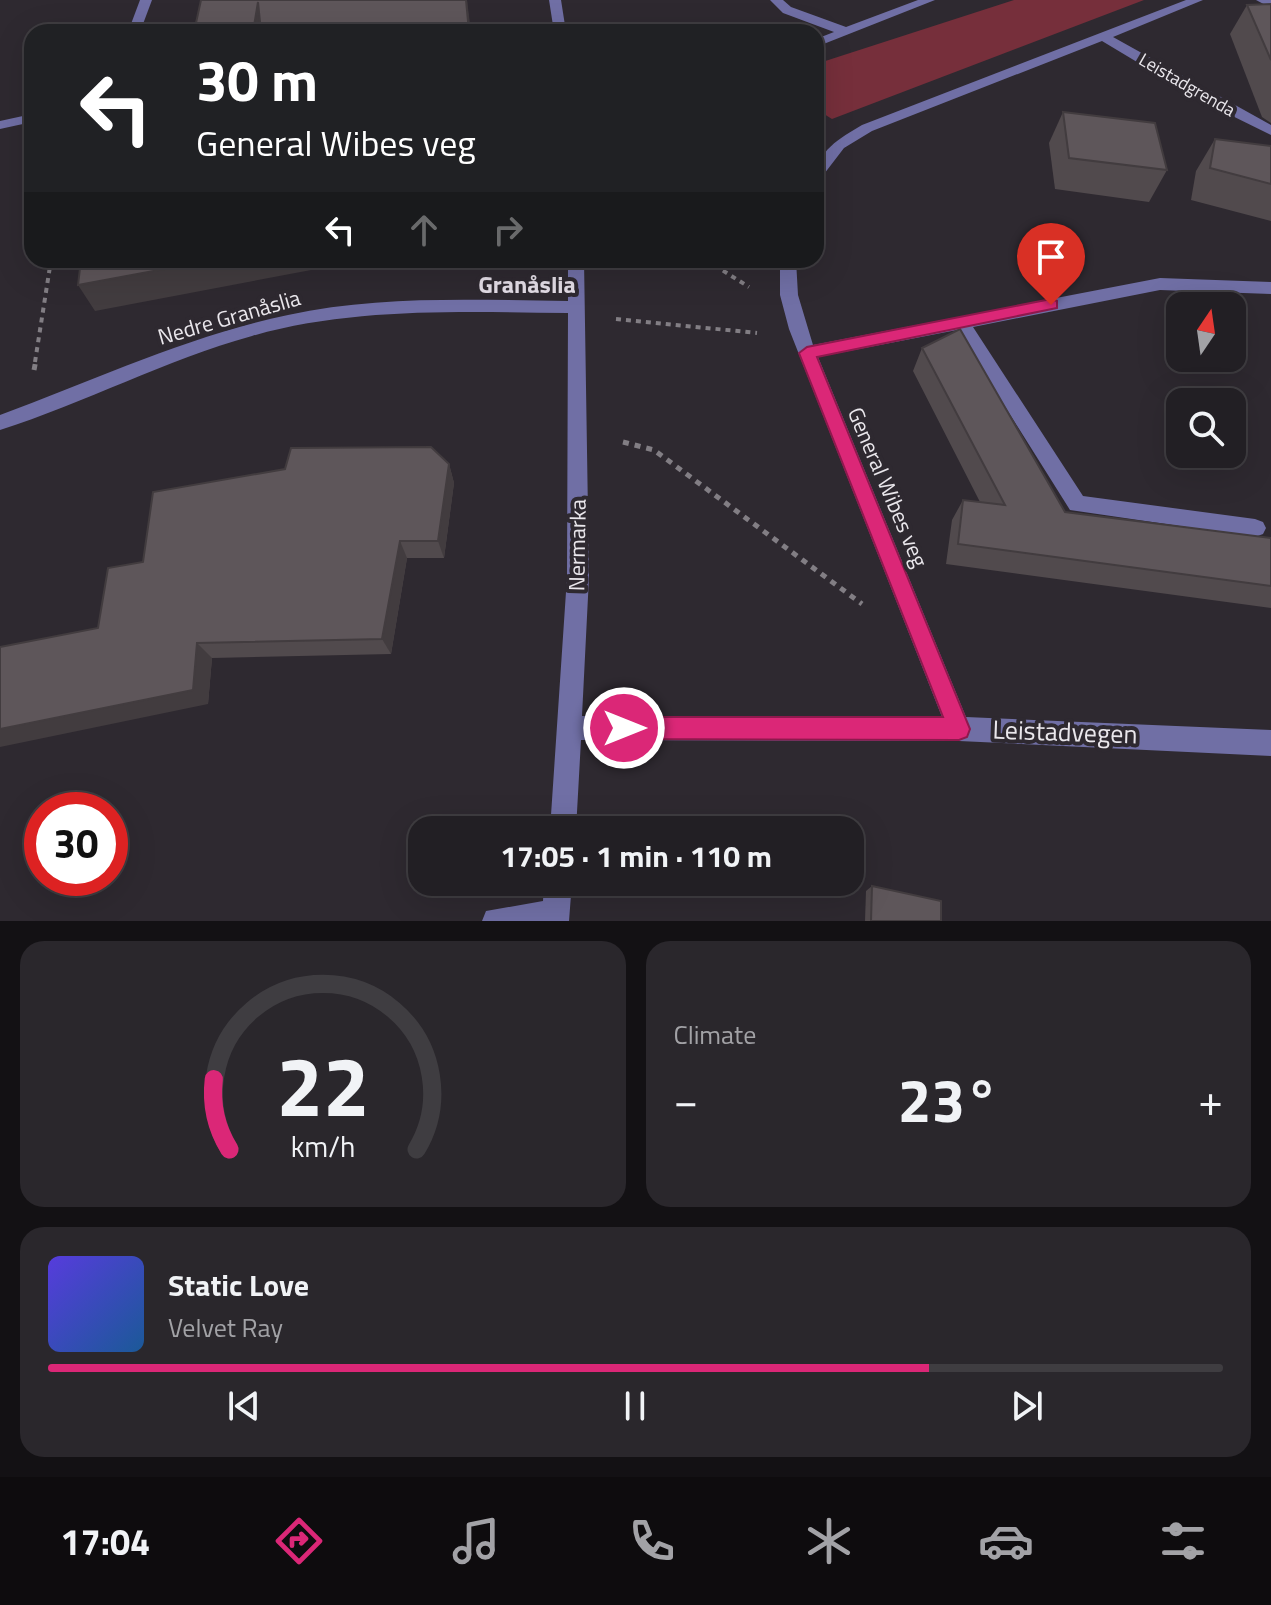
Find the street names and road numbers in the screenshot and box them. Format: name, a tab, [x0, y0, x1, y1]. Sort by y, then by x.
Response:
street label: Leistadgrenda	[1134, 46, 1241, 123]
street label: Nedre Granåslia	[154, 280, 304, 354]
street label: General Wibes veg	[839, 402, 937, 572]
street label: Nermarka	[559, 499, 595, 591]
street label: Leistadvegen	[992, 709, 1138, 754]

